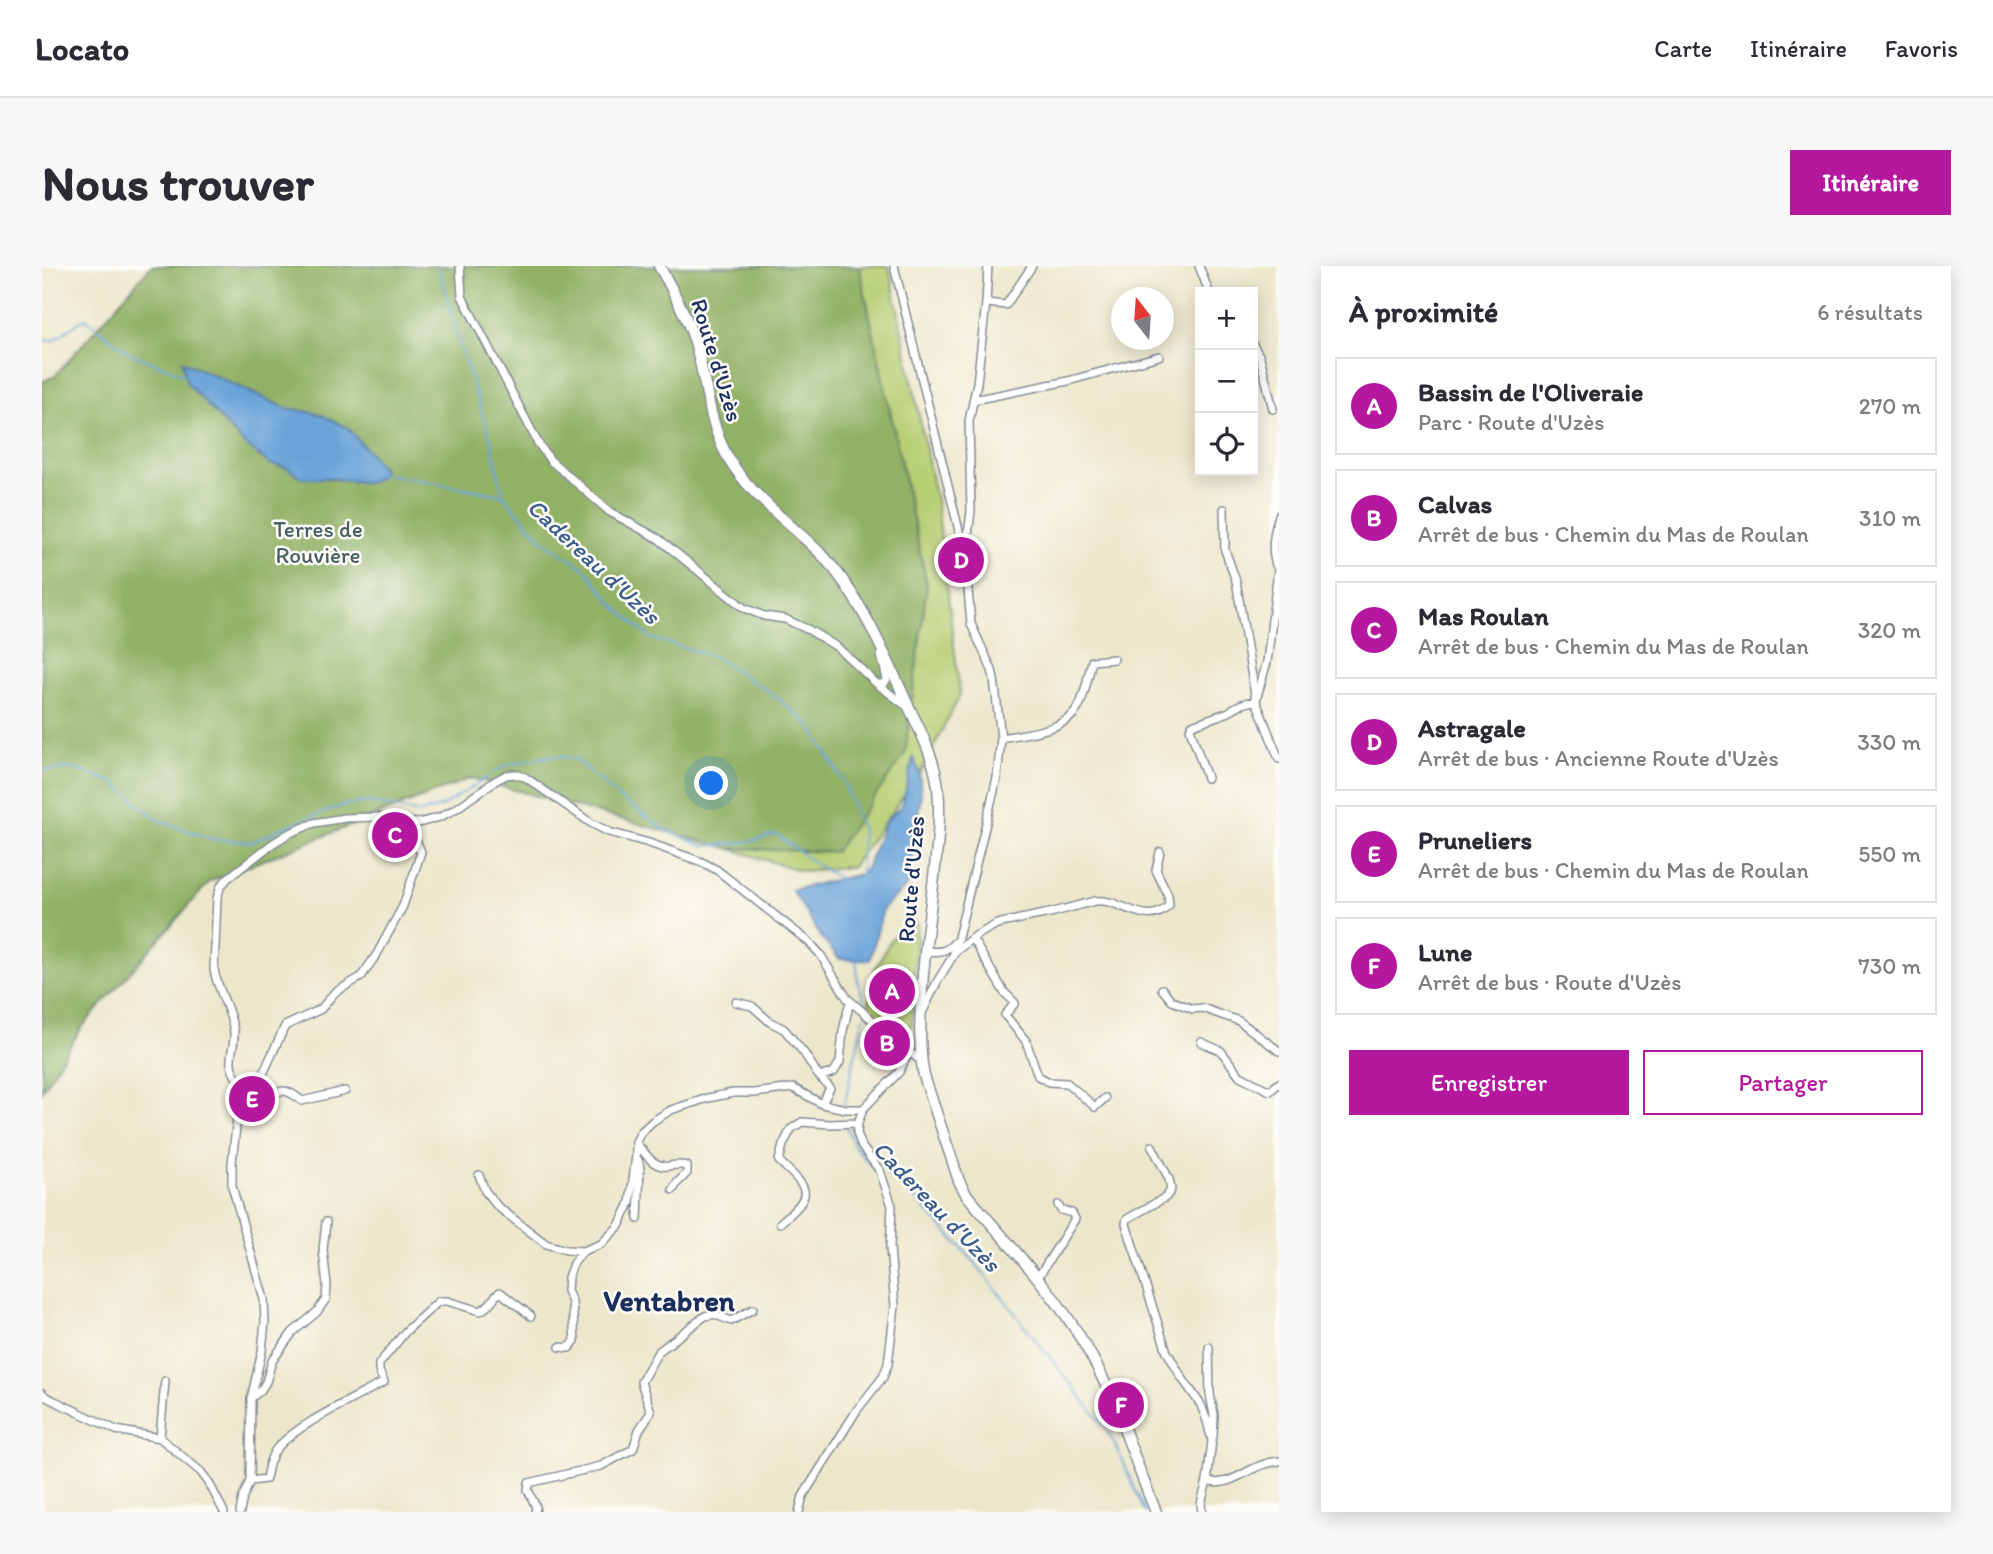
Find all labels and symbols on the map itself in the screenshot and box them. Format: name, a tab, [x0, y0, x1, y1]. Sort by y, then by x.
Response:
north arrow	[1111, 287, 1174, 350]
street label: Route d'Uzès	[685, 295, 749, 425]
water label: Cadereau d'Uzès	[522, 492, 667, 631]
park label: Terres de Rouvière	[273, 515, 363, 569]
pin: D	[938, 534, 984, 586]
your location	[694, 766, 728, 800]
pin: C	[372, 809, 418, 861]
street label: Route d'Uzès	[892, 815, 930, 943]
pin: A	[869, 965, 915, 1017]
pin: B	[864, 1017, 910, 1069]
pin: E	[229, 1073, 275, 1125]
water label: Cadereau d'Uzès	[867, 1134, 1008, 1278]
district label: Ventabren	[603, 1282, 736, 1319]
pin: F	[1098, 1379, 1144, 1431]

